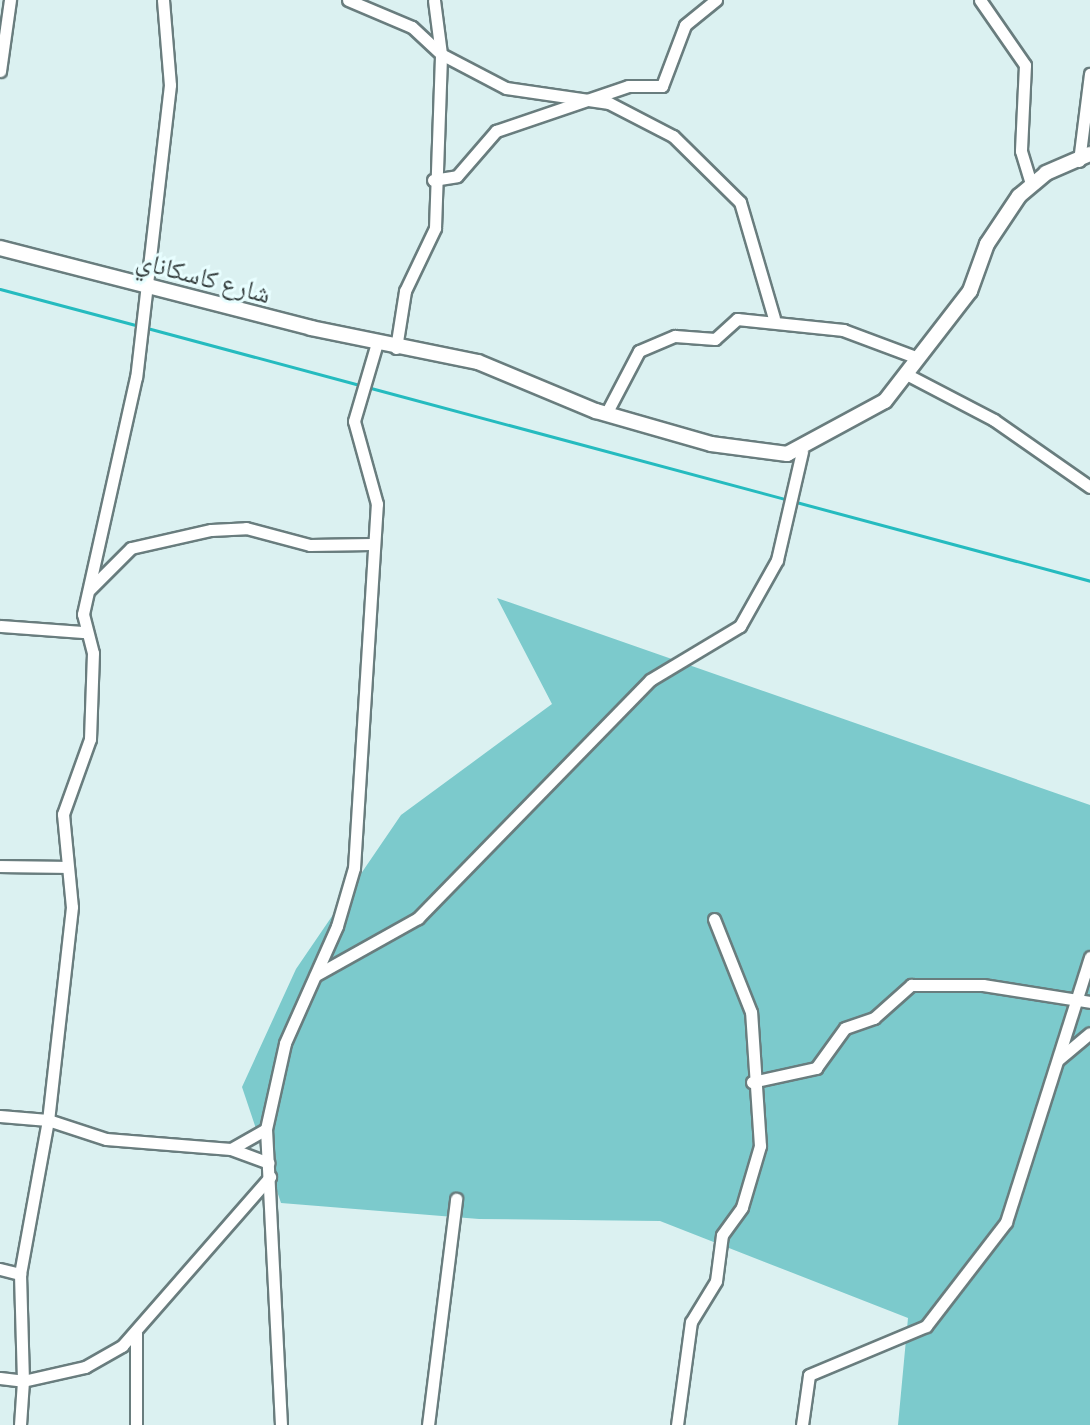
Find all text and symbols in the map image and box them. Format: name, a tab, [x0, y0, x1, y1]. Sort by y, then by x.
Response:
street label: شارع كاسكاناي	[134, 243, 274, 309]

